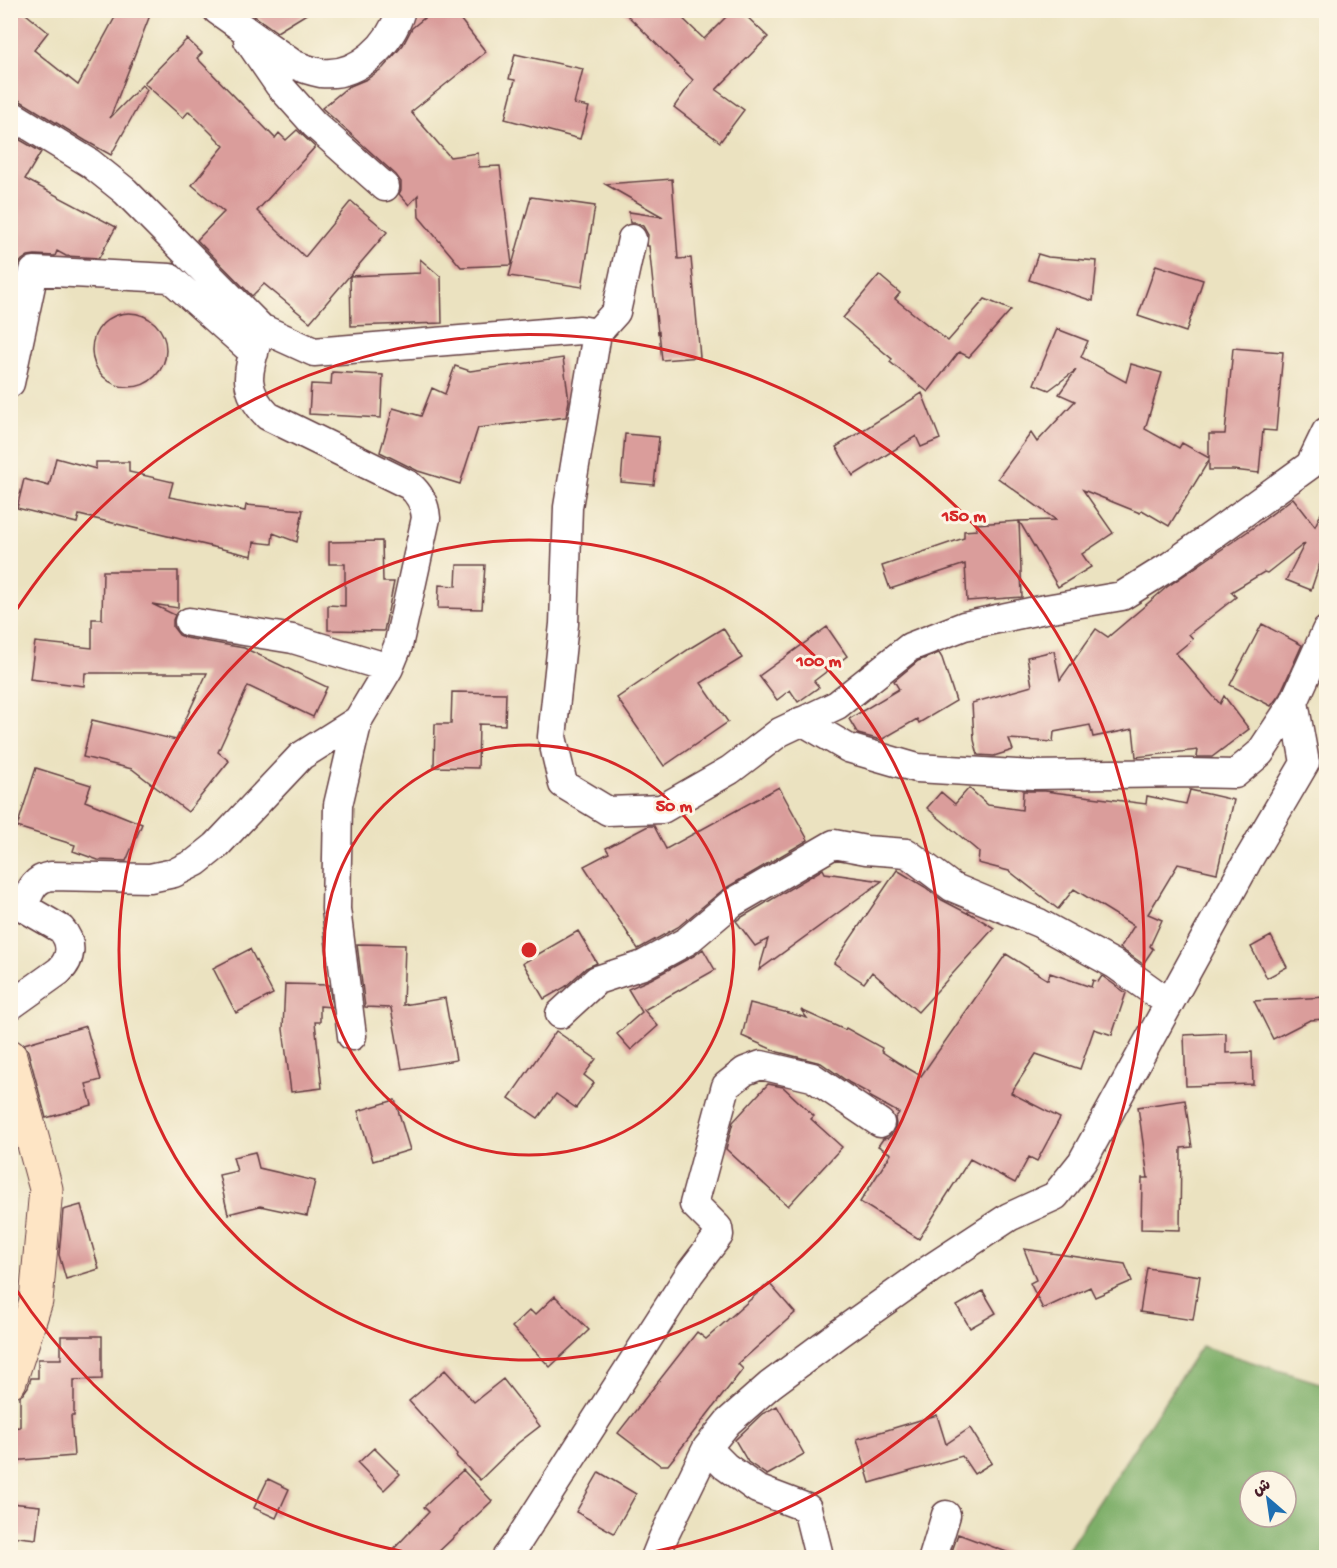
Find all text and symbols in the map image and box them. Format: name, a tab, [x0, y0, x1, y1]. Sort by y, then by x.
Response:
text: 150 m	[941, 507, 986, 528]
text: 100 m	[796, 652, 842, 673]
text: 50 m	[656, 797, 693, 818]
centre of rings	[519, 940, 539, 960]
north arrow	[1238, 1469, 1298, 1529]
text: ش	[1250, 1476, 1275, 1502]

